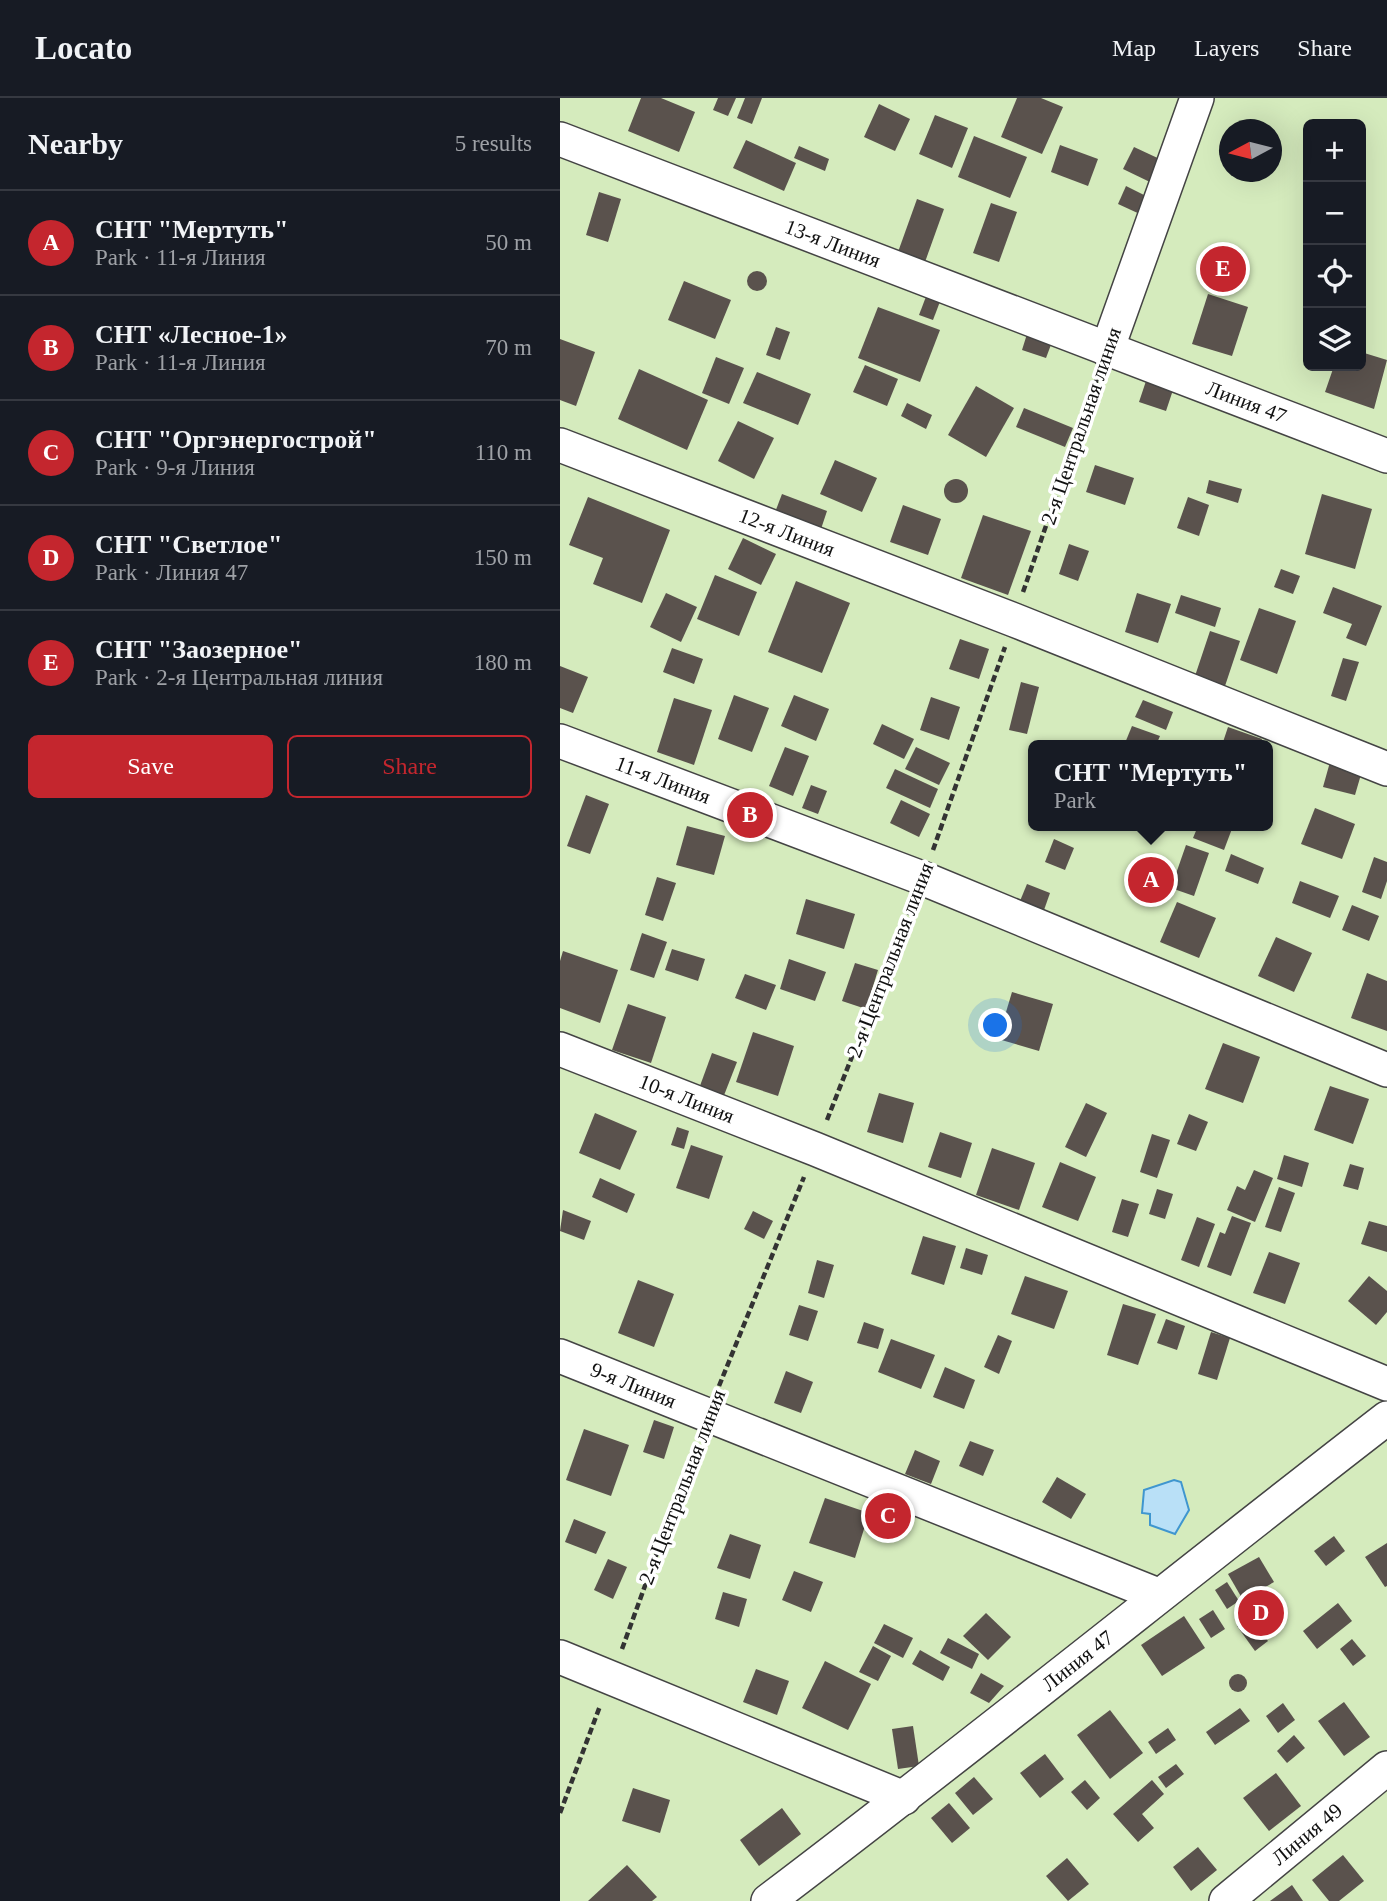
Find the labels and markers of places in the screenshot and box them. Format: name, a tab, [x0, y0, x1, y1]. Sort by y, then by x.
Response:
pin: E	[1200, 243, 1246, 295]
pin: B	[727, 789, 773, 841]
pin: A	[1128, 854, 1174, 906]
pin: C	[865, 1490, 911, 1542]
pin: D	[1238, 1587, 1284, 1639]

